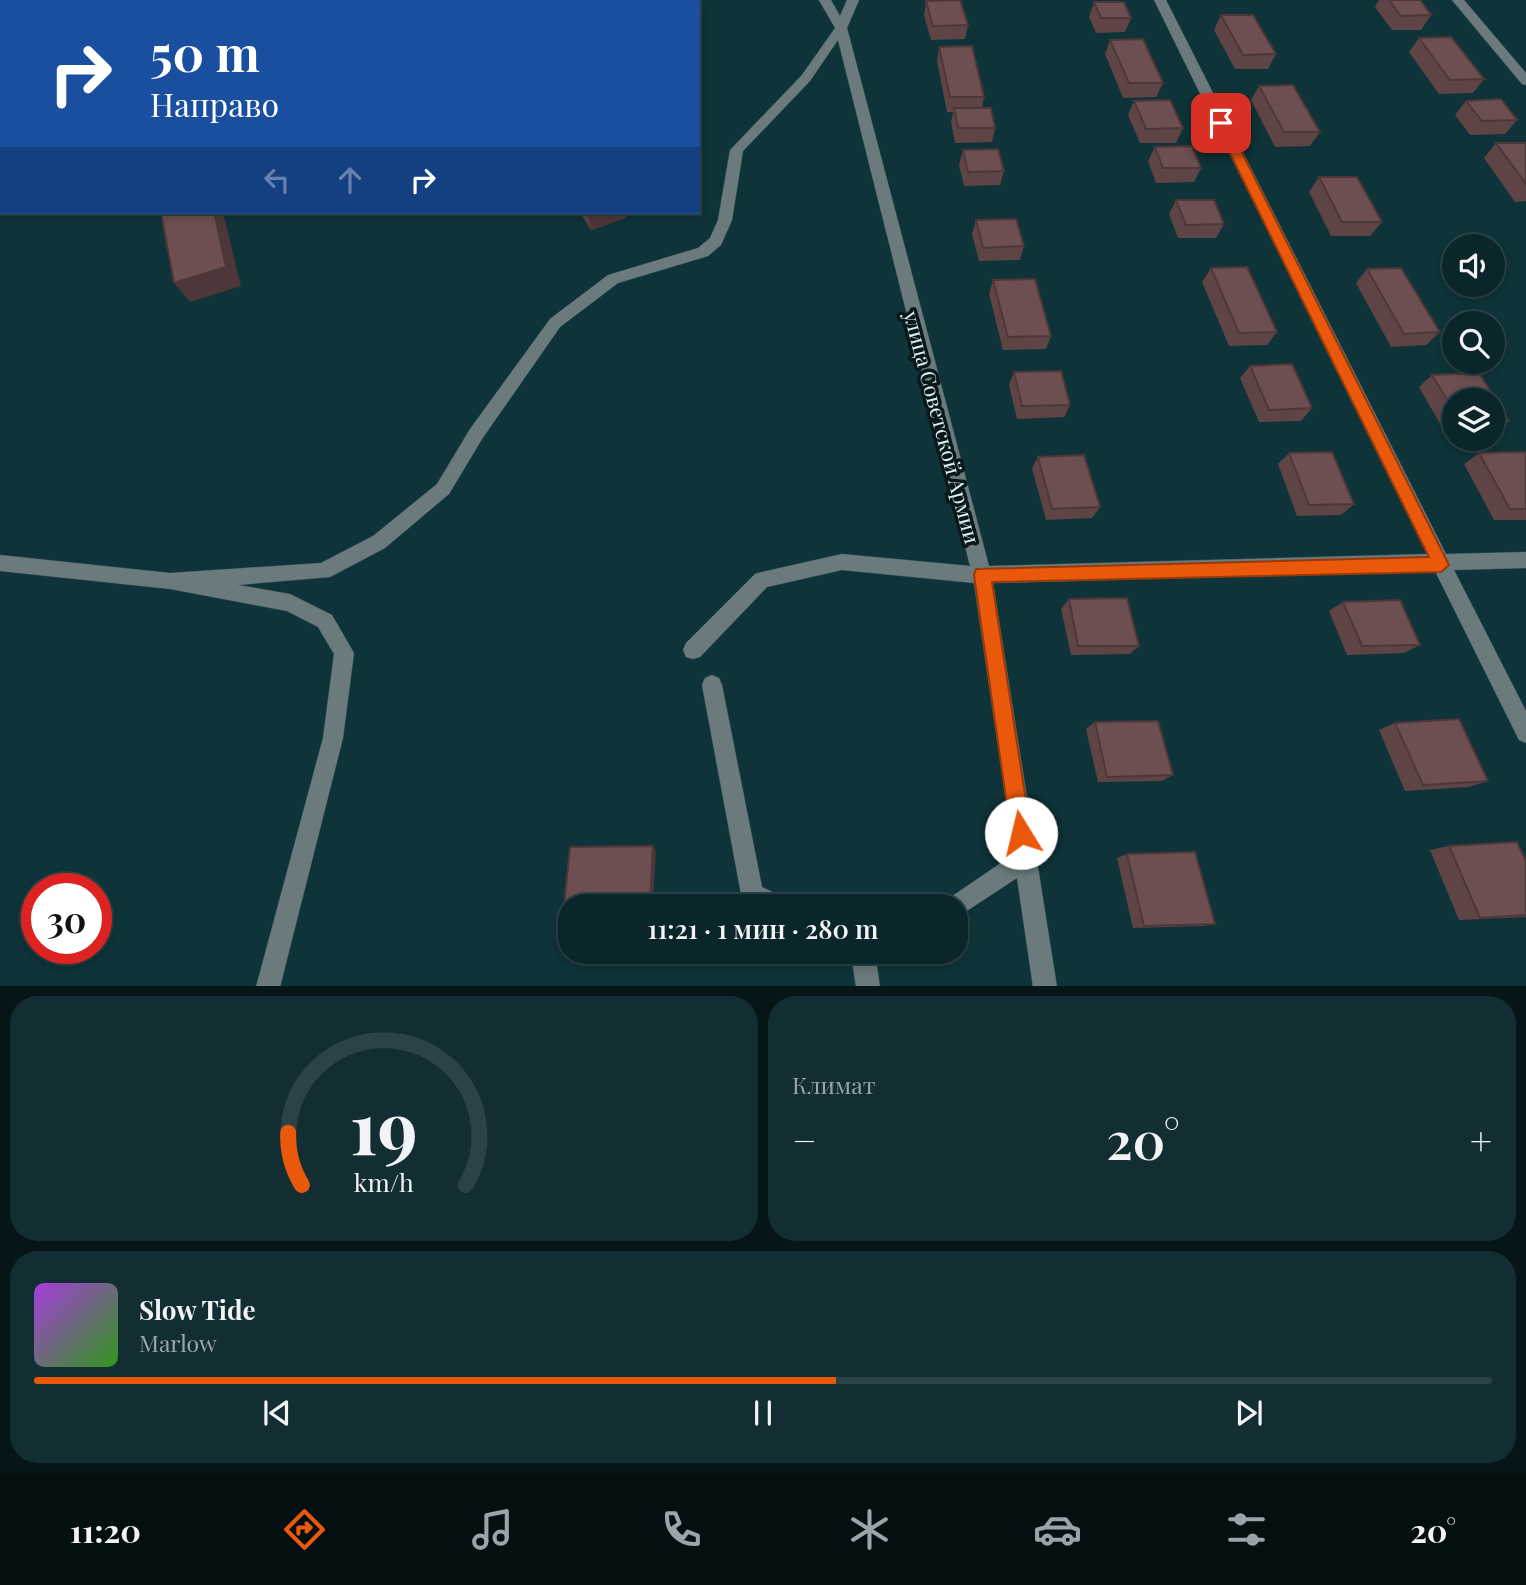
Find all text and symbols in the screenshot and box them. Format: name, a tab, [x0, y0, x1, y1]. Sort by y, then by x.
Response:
text: 50 m	[150, 19, 260, 84]
icon: right	[35, 28, 126, 119]
text: Направо	[150, 82, 279, 125]
pin	[1191, 93, 1251, 153]
icon: arrive	[1202, 104, 1240, 142]
icon: left	[258, 161, 296, 199]
icon: ahead	[331, 161, 369, 199]
icon: right	[404, 161, 442, 199]
map controls	[1442, 234, 1505, 451]
button: sound	[1442, 234, 1505, 297]
street label: улица Советской Армии	[898, 306, 988, 547]
button: search	[1442, 311, 1505, 374]
button: layers	[1442, 388, 1505, 451]
position arrow	[984, 796, 1058, 870]
speed limit sign: 30	[21, 873, 112, 964]
text: 11:21 · 1 мин · 280 m	[648, 911, 878, 946]
text: Климат	[792, 1069, 875, 1100]
text: 19	[350, 1076, 418, 1173]
text: 20°	[1106, 1104, 1180, 1173]
text: −	[792, 1114, 817, 1165]
text: +	[1470, 1114, 1492, 1165]
text: km/h	[354, 1164, 414, 1197]
text: Slow Tide	[139, 1292, 256, 1327]
text: Marlow	[139, 1327, 217, 1358]
icon: previous	[258, 1394, 296, 1432]
icon: pause	[744, 1394, 782, 1432]
icon: next	[1230, 1394, 1268, 1432]
icon: directions	[280, 1505, 329, 1554]
icon: music	[468, 1505, 517, 1554]
icon: phone	[657, 1505, 706, 1554]
icon: climate	[845, 1505, 894, 1554]
icon: car	[1033, 1505, 1082, 1554]
icon: filters	[1222, 1505, 1271, 1554]
text: 11:20	[70, 1508, 141, 1551]
text: 20°	[1410, 1508, 1456, 1551]

